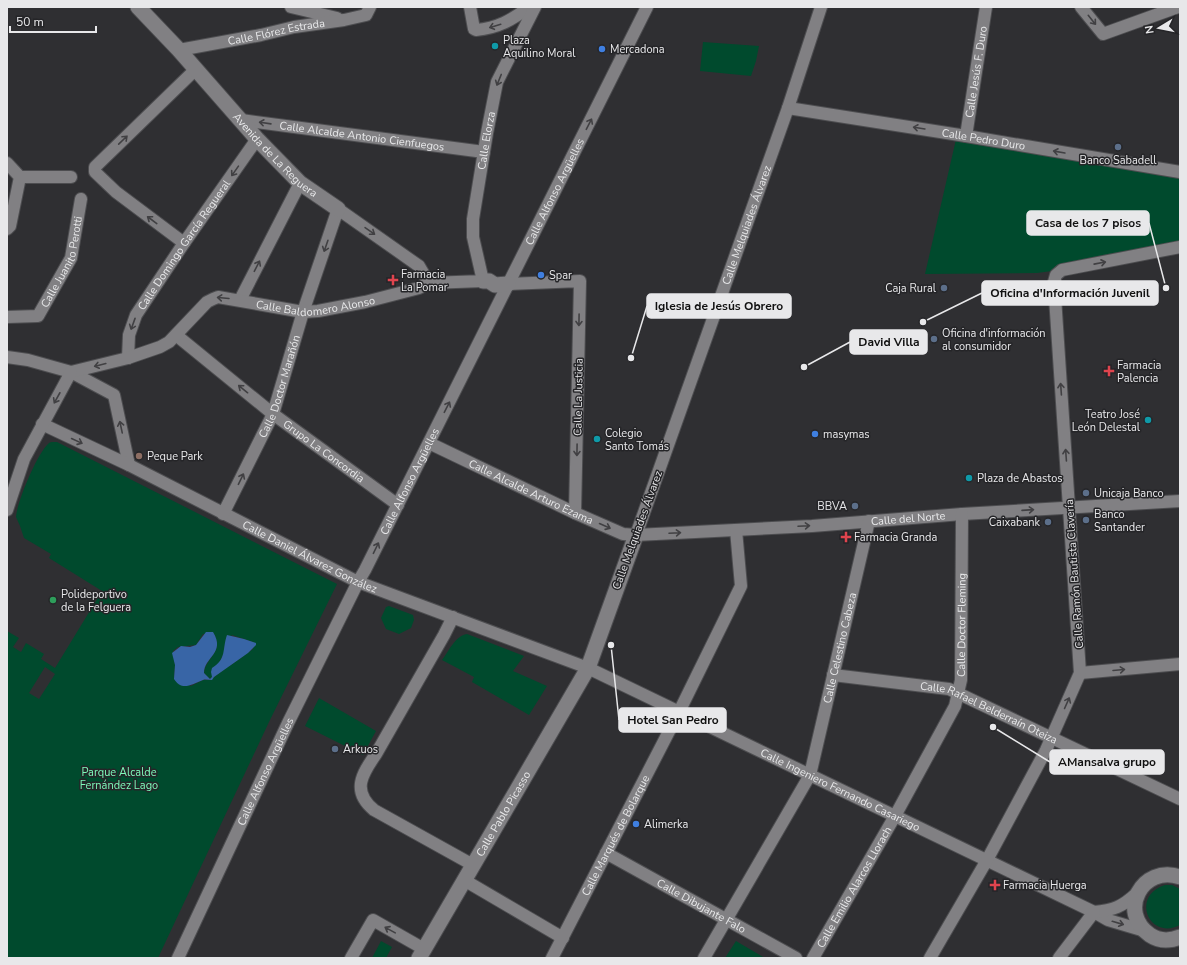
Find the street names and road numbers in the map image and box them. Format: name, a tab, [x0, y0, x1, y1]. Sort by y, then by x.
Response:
street label: Calle Flórez Estrada	[227, 16, 326, 49]
street label: Calle Jesús F. Duro	[962, 25, 991, 119]
street label: Avenida de La Reguera	[229, 110, 320, 201]
street label: Calle Elorza	[474, 110, 499, 171]
street label: Calle Alcalde Antonio Cienfuegos	[278, 118, 445, 155]
street label: Calle Pedro Duro	[941, 125, 1026, 154]
street label: Calle Alfonso Argüelles	[522, 136, 588, 248]
street label: Calle Melquiades Álvarez	[719, 164, 775, 287]
street label: Calle Domingo García Regueral	[134, 176, 234, 313]
street label: Calle Juanito Perotti	[37, 215, 86, 310]
street label: Calle Baldomero Alonso	[255, 293, 377, 320]
street label: Calle Doctor Marañón	[255, 333, 304, 441]
street label: Calle La Justicia	[570, 358, 587, 436]
street label: Grupo La Concordia	[280, 417, 367, 486]
street label: Calle Alfonso Argüelles	[377, 426, 443, 537]
street label: Calle Alcalde Arturo Ezama	[466, 456, 596, 528]
street label: Calle Melquiades Álvarez	[608, 468, 666, 592]
street label: Calle Ramón Bautista Clavería	[1062, 499, 1087, 649]
street label: Calle del Norte	[870, 508, 946, 529]
street label: Calle Daniel Álvarez González	[240, 517, 379, 596]
street label: Calle Doctor Fleming	[954, 573, 970, 677]
street label: Calle Celestino Cabeza	[820, 591, 860, 705]
street label: Calle Rafael Belderraín Oteiza	[919, 679, 1060, 748]
street label: Calle Alfonso Argüelles	[234, 715, 298, 828]
street label: Calle Ingeniero Fernando Casariego	[758, 745, 922, 835]
street label: Calle Pablo Picasso	[473, 768, 534, 859]
street label: Calle Marqués de Bolarque	[578, 772, 653, 899]
street label: Calle Emilio Alarcos Llorach	[813, 824, 895, 951]
street label: Calle Dibujante Falo	[654, 875, 748, 937]

